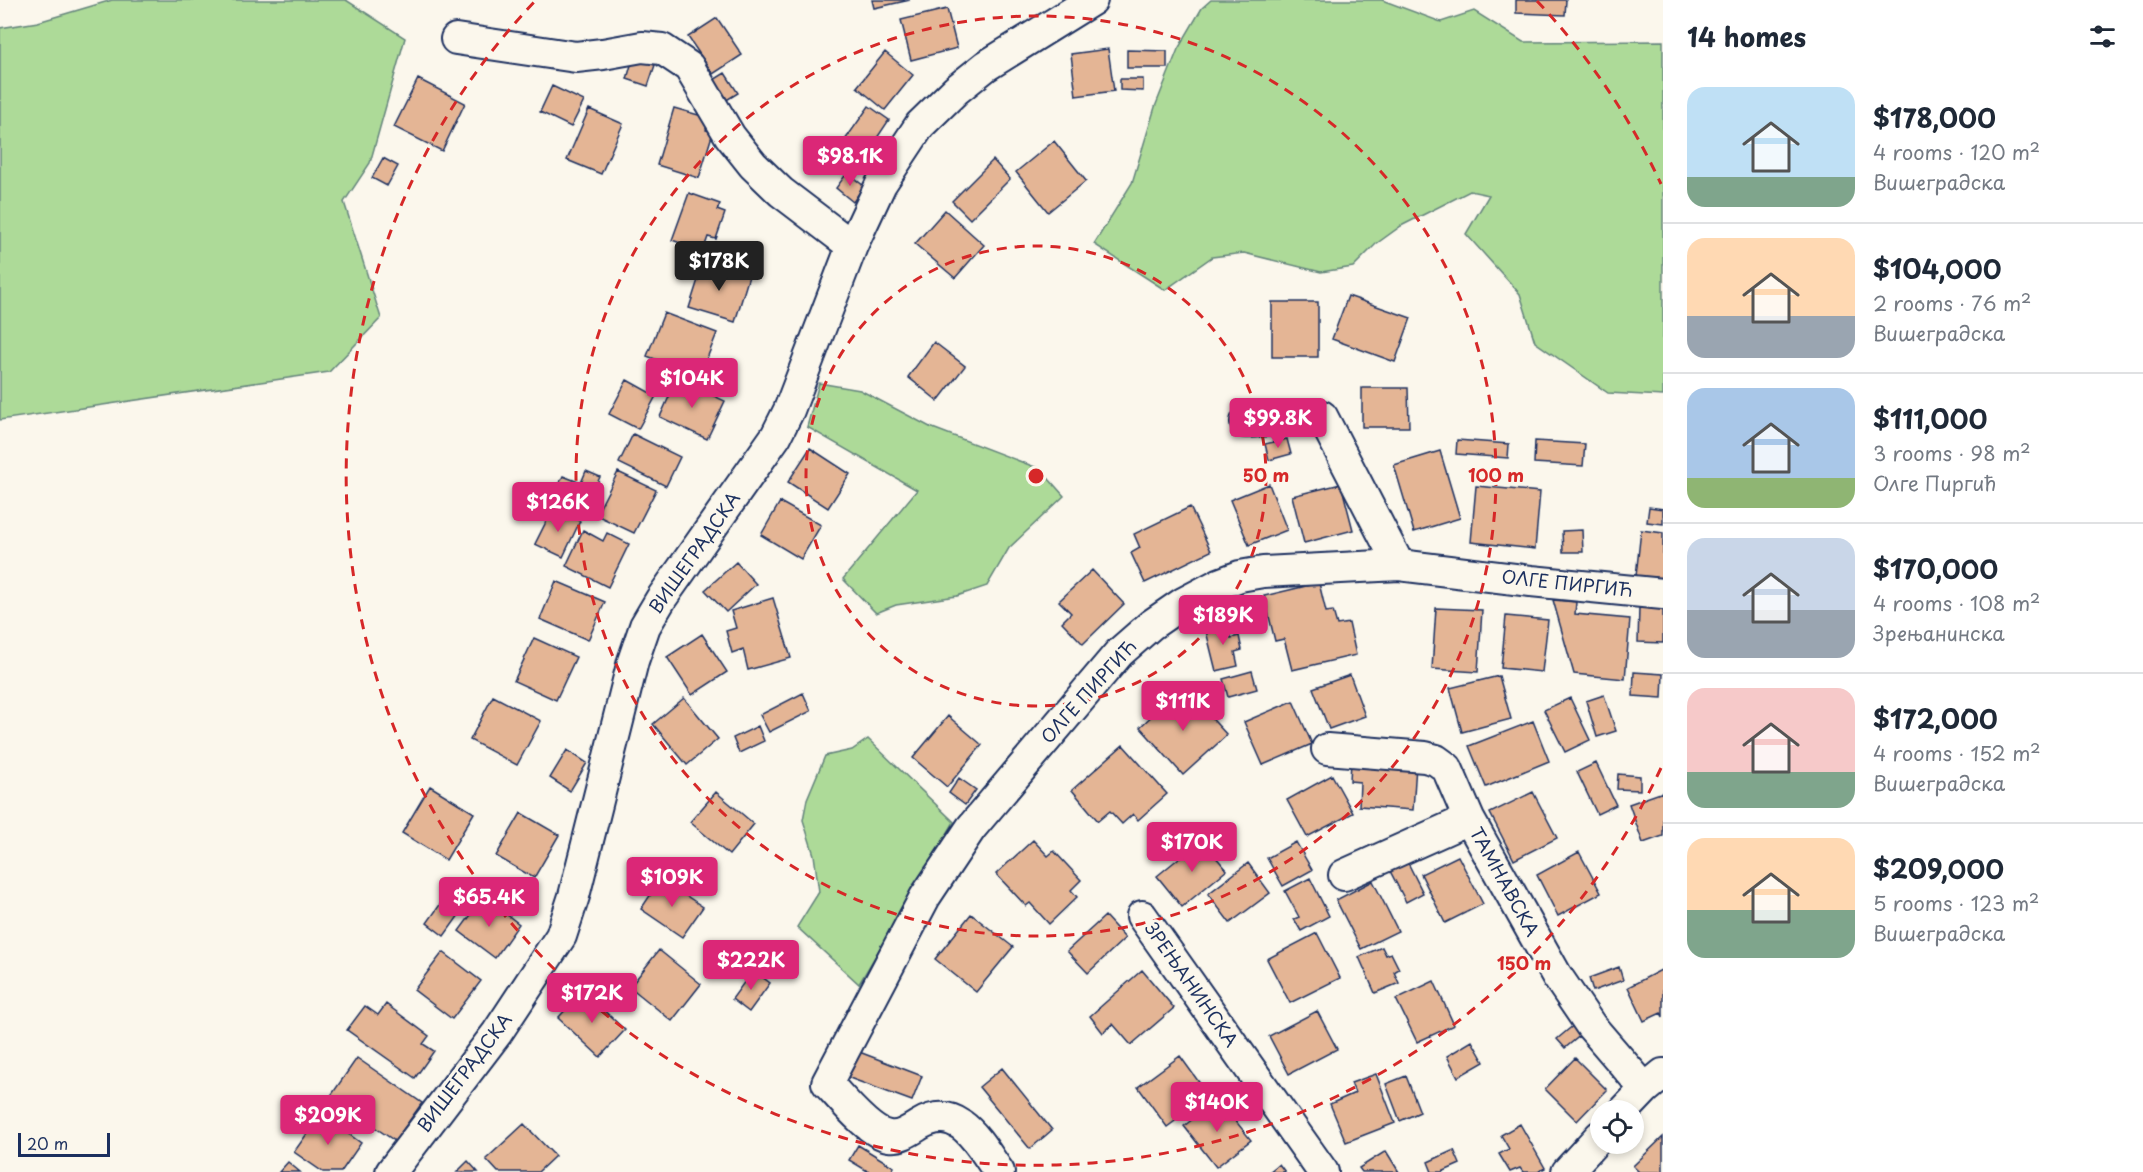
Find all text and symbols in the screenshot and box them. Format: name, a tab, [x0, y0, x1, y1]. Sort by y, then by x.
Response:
text: 14 homes	[1687, 17, 1806, 56]
icon: filters	[2086, 20, 2119, 53]
text: $178,000	[1873, 98, 1996, 137]
icon: home	[1735, 111, 1807, 183]
pin: $98.1K	[801, 136, 899, 187]
text: 4 rooms · 120 m²	[1873, 137, 2040, 167]
text: $98.1K	[817, 140, 883, 170]
text: Вишеградска	[1873, 167, 2005, 197]
pin: $178K	[677, 241, 761, 292]
text: $178K	[689, 245, 749, 275]
text: $104,000	[1873, 249, 2002, 288]
icon: home	[1735, 262, 1807, 334]
text: 2 rooms · 76 m²	[1873, 288, 2031, 318]
text: Вишеградска	[1873, 318, 2005, 348]
pin: $104K	[650, 358, 734, 409]
text: $104K	[660, 362, 724, 392]
pin: $99.8K	[1229, 398, 1327, 449]
text: $111,000	[1873, 399, 1987, 438]
text: $99.8K	[1244, 402, 1312, 432]
icon: home	[1735, 412, 1807, 484]
text: 3 rooms · 98 m²	[1873, 438, 2031, 468]
text: 50 m	[1243, 461, 1289, 488]
text: 100 m	[1468, 461, 1524, 488]
centre of rings	[1026, 466, 1046, 486]
text: Олге Пиргић	[1873, 468, 1996, 498]
pin: $126K	[516, 482, 600, 533]
text: $126K	[526, 486, 590, 516]
street label: ВИШЕГРАДСКА	[642, 486, 746, 619]
text: $170,000	[1873, 549, 1998, 588]
street label: ОЛГЕ ПИРГИЋ	[1500, 562, 1634, 603]
icon: home	[1735, 562, 1807, 634]
text: 4 rooms · 108 m²	[1873, 588, 2040, 618]
pin: $189K	[1181, 595, 1265, 646]
text: $189K	[1193, 599, 1253, 629]
text: Зрењанинска	[1873, 618, 2005, 648]
street label: ОЛГЕ ПИРГИЋ	[1034, 633, 1142, 749]
pin: $111K	[1141, 681, 1225, 732]
text: $111K	[1155, 685, 1211, 715]
text: $172,000	[1873, 699, 1998, 738]
icon: home	[1735, 712, 1807, 784]
text: 4 rooms · 152 m²	[1873, 738, 2041, 768]
text: Вишеградска	[1873, 768, 2005, 798]
pin: $170K	[1150, 822, 1234, 873]
street label: ТАМНАВСКА	[1464, 822, 1547, 941]
text: $170K	[1161, 826, 1223, 856]
text: $209,000	[1873, 849, 2004, 888]
pin: $109K	[630, 857, 714, 908]
text: $109K	[641, 861, 703, 891]
icon: home	[1735, 862, 1807, 934]
pin: $65.4K	[440, 877, 538, 928]
text: $65.4K	[453, 881, 525, 911]
text: 5 rooms · 123 m²	[1873, 888, 2039, 918]
street label: ЗРЕЊАНИНСКА	[1139, 916, 1246, 1052]
text: Вишеградска	[1873, 918, 2005, 948]
pin: $222K	[709, 940, 793, 991]
text: $222K	[717, 944, 785, 974]
text: 150 m	[1497, 949, 1551, 976]
pin: $172K	[550, 973, 634, 1024]
text: $172K	[561, 977, 623, 1007]
street label: ВИШЕГРАДСКА	[410, 1007, 518, 1137]
pin: $140K	[1175, 1082, 1259, 1133]
text: $140K	[1185, 1086, 1249, 1116]
pin: $209K	[286, 1095, 370, 1146]
text: $209K	[294, 1099, 362, 1129]
map controls	[1590, 1100, 1644, 1154]
button: locate	[1590, 1100, 1644, 1154]
scale bar	[18, 1130, 110, 1158]
text: 20 m	[27, 1131, 68, 1155]

